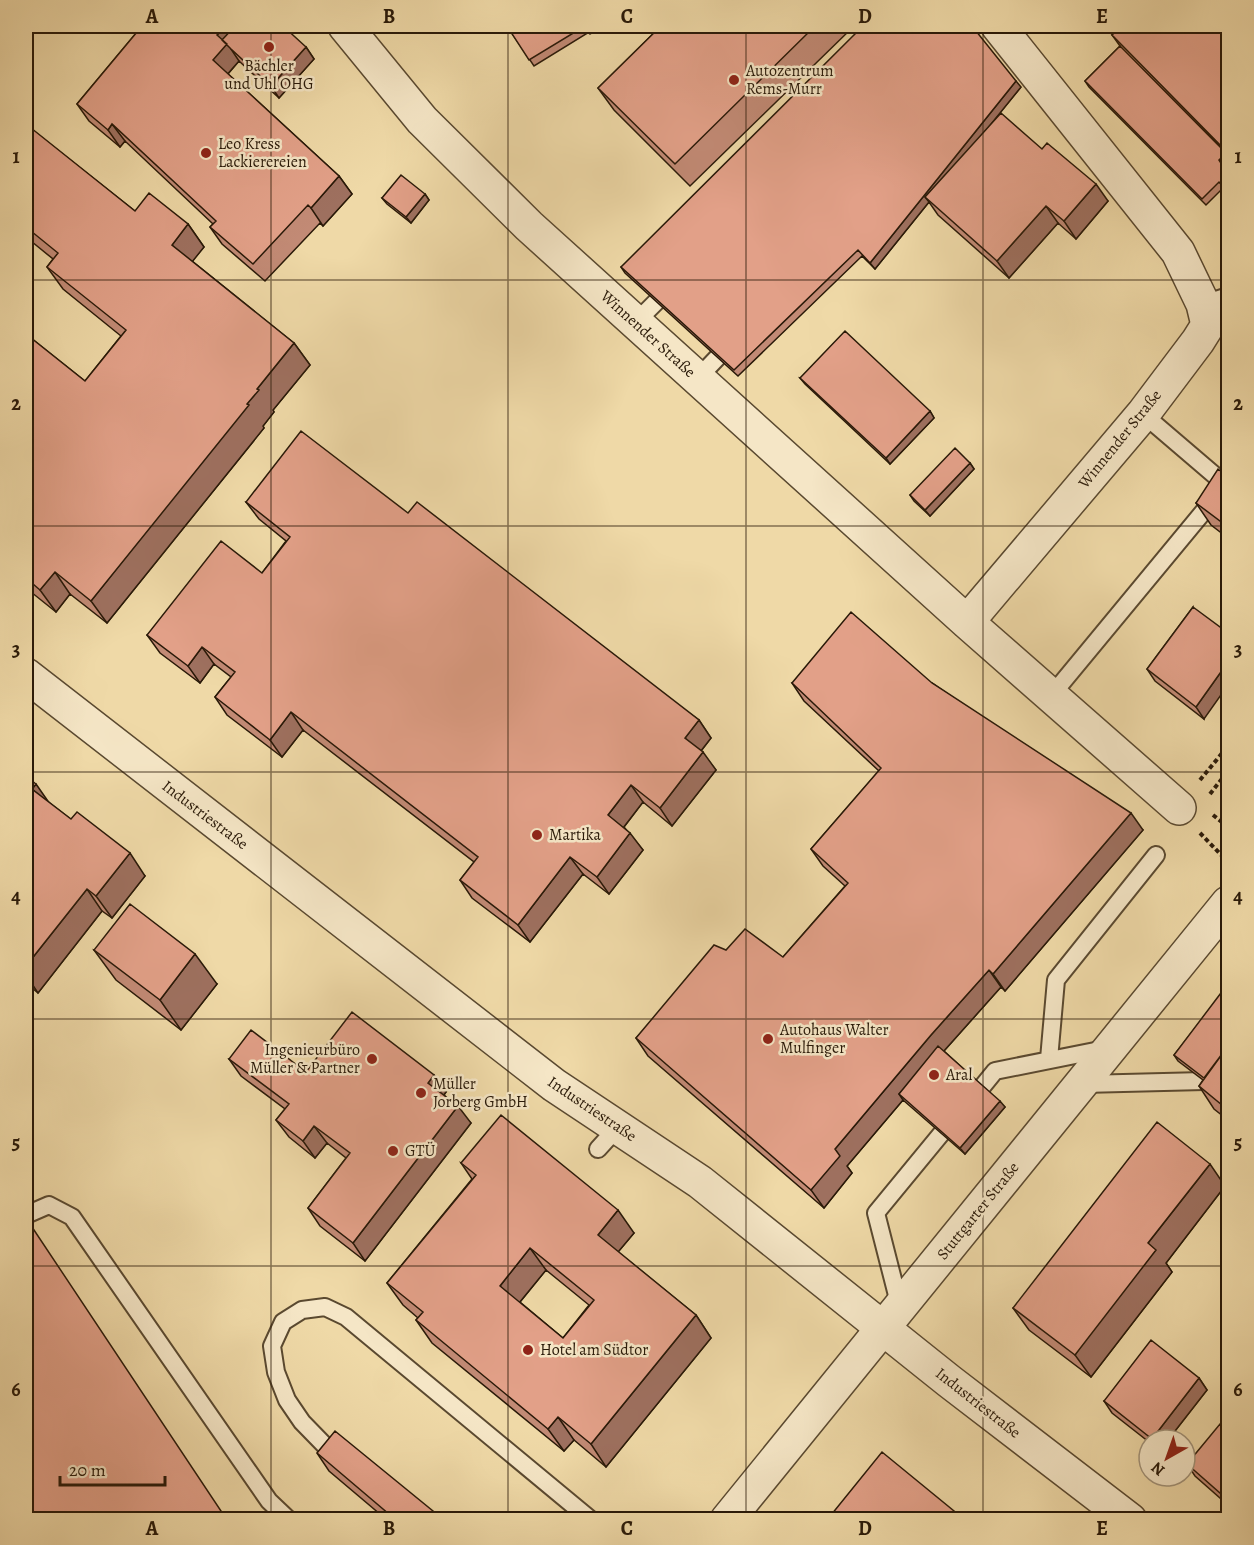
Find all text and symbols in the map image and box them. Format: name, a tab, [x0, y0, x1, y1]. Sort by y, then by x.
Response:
text: A	[145, 3, 159, 30]
text: B	[383, 3, 395, 30]
text: C	[621, 3, 633, 30]
text: D	[858, 3, 872, 30]
text: E	[1096, 3, 1108, 30]
marker: Bächler und Uhl OHG	[262, 40, 276, 54]
place label: Bächler und Uhl OHG	[224, 55, 314, 95]
place label: Autozentrum Rems-Murr	[745, 60, 834, 100]
marker: Autozentrum Rems-Murr	[727, 73, 741, 87]
place label: Leo Kress Lackierereien	[218, 133, 307, 173]
text: 1	[12, 143, 20, 170]
text: 1	[1234, 143, 1242, 170]
marker: Leo Kress Lackierereien	[199, 146, 213, 160]
street label: Winnender Straße	[595, 285, 700, 383]
street label: Winnender Straße	[1073, 385, 1167, 494]
text: 2	[11, 390, 21, 417]
text: 2	[1233, 390, 1243, 417]
text: 3	[12, 636, 20, 663]
text: 3	[1234, 636, 1242, 663]
street label: Industriestraße	[157, 775, 253, 855]
place label: Martika	[549, 824, 601, 846]
marker: Martika	[530, 828, 544, 842]
text: 4	[11, 883, 21, 910]
text: 4	[1233, 883, 1243, 910]
place label: Autohaus Walter Mulfinger	[779, 1019, 889, 1059]
marker: Autohaus Walter Mulfinger	[761, 1032, 775, 1046]
place label: Ingenieurbüro Müller & Partner	[250, 1039, 360, 1079]
marker: Ingenieurbüro Müller & Partner	[365, 1052, 379, 1066]
place label: Aral	[945, 1064, 972, 1086]
marker: Aral	[927, 1068, 941, 1082]
street label: Industriestraße	[543, 1071, 641, 1147]
place label: Müller Jorberg GmbH	[433, 1073, 528, 1113]
marker: Müller Jorberg GmbH	[414, 1086, 428, 1100]
text: 5	[12, 1129, 20, 1156]
text: 5	[1234, 1129, 1242, 1156]
place label: GTÜ	[405, 1140, 435, 1162]
marker: GTÜ	[386, 1144, 400, 1158]
street label: Stuttgarter Straße	[932, 1157, 1024, 1265]
place label: Hotel am Südtor	[540, 1339, 648, 1361]
marker: Hotel am Südtor	[521, 1343, 535, 1357]
street label: Industriestraße	[931, 1363, 1025, 1443]
text: 6	[11, 1376, 21, 1403]
text: 6	[1233, 1376, 1243, 1403]
north arrow	[1137, 1428, 1197, 1488]
scale bar	[60, 1449, 165, 1487]
text: N	[1146, 1456, 1170, 1481]
text: 20 m	[69, 1458, 106, 1482]
text: A	[145, 1515, 159, 1542]
text: B	[383, 1515, 395, 1542]
text: C	[621, 1515, 633, 1542]
text: D	[858, 1515, 872, 1542]
text: E	[1096, 1515, 1108, 1542]

